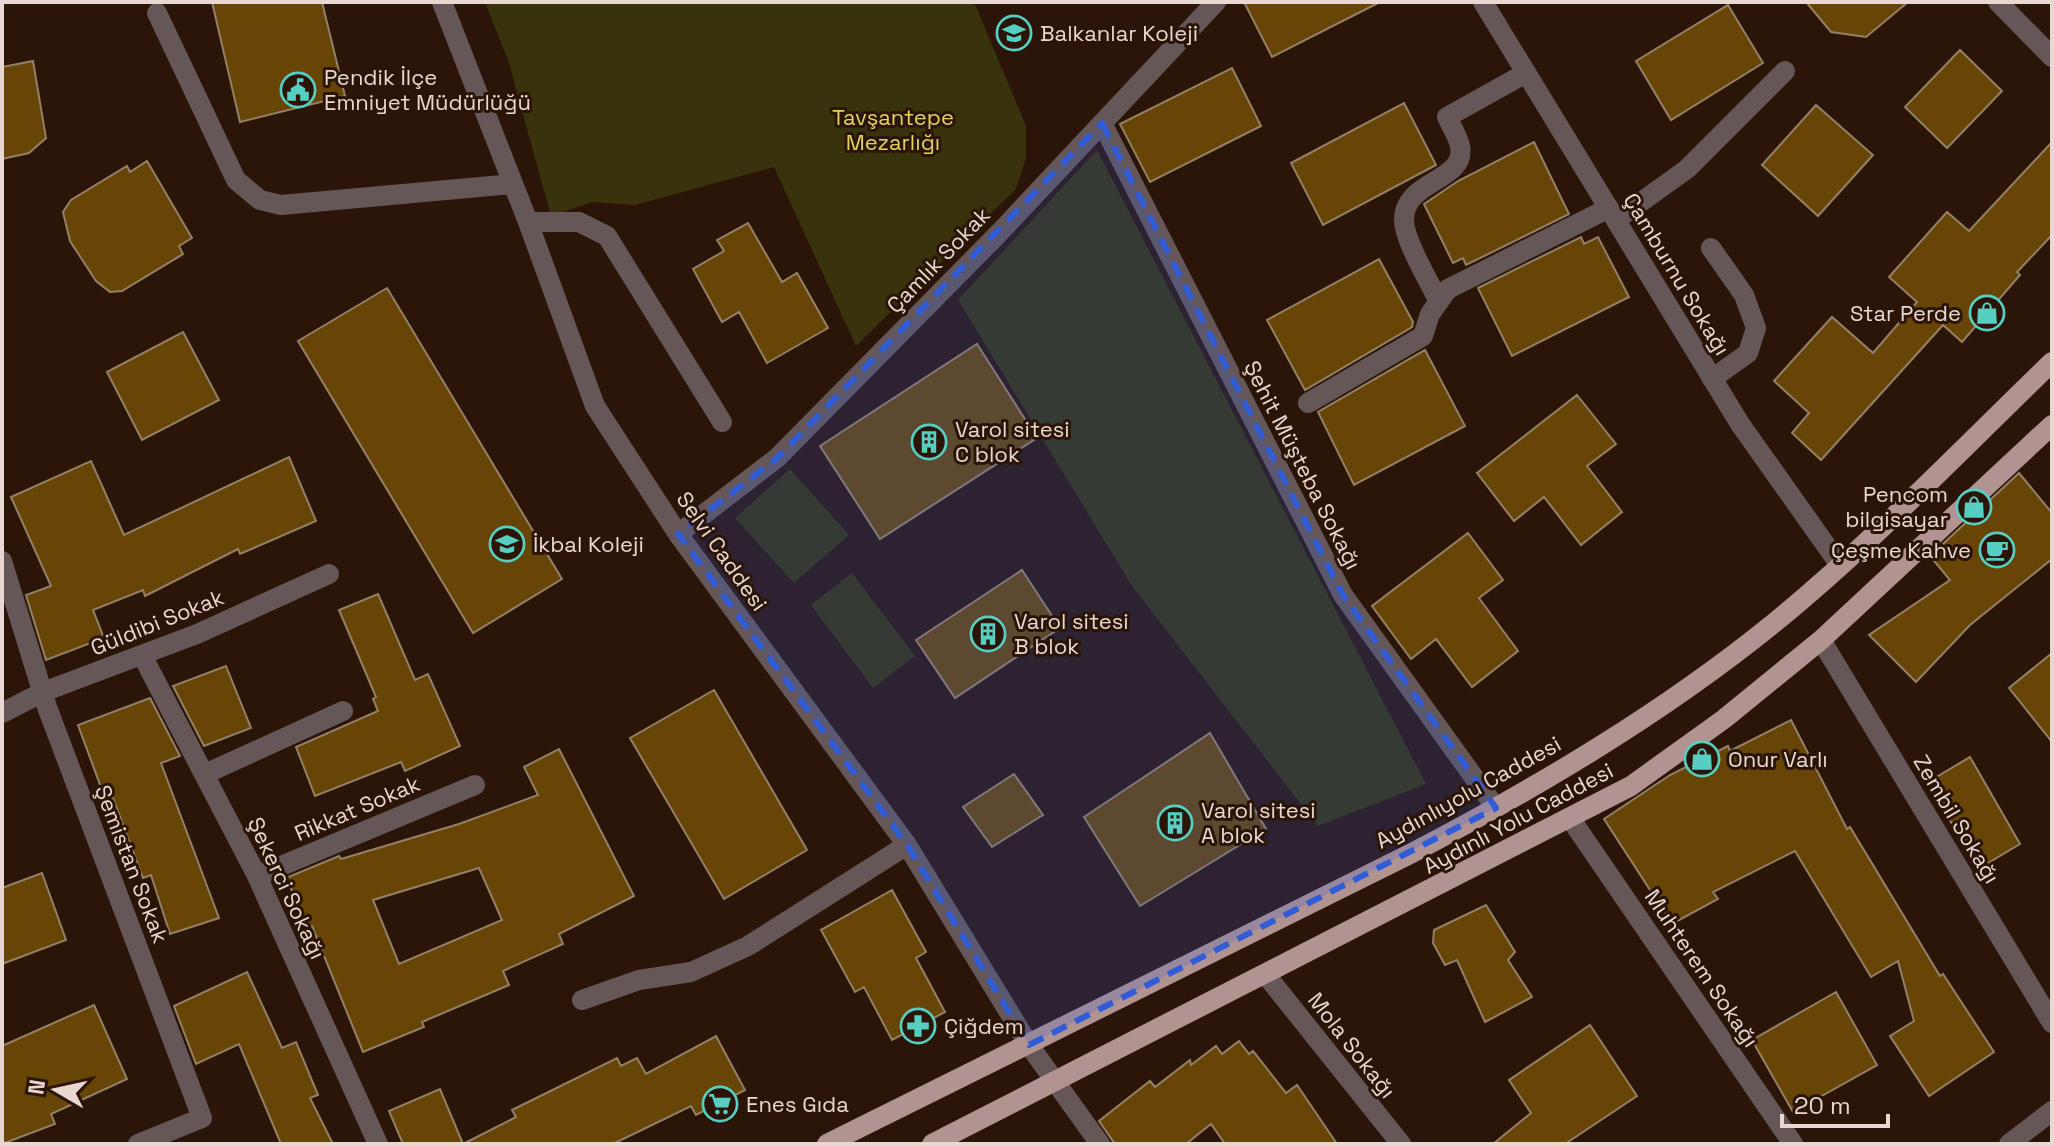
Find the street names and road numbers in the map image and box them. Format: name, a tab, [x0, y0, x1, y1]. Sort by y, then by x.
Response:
street label: Çamburnu Sokağı	[1617, 188, 1737, 360]
street label: Çamlık Sokak	[880, 201, 996, 319]
street label: Şehit Müşteba Sokağı	[1238, 356, 1368, 574]
street label: Selvi Caddesi	[670, 486, 774, 616]
street label: Güldibi Sokak	[86, 582, 228, 661]
street label: Aydınlıyolu Caddesi	[1370, 729, 1566, 855]
street label: Zembil Sokağı	[1908, 749, 2006, 889]
street label: Aydınlı Yolu Caddesi	[1418, 756, 1618, 880]
street label: Rikkat Sokak	[290, 769, 424, 847]
street label: Şemistan Sokak	[89, 781, 175, 947]
street label: Şekerci Sokağı	[242, 813, 332, 963]
street label: Muhterem Sokağı	[1639, 884, 1765, 1052]
street label: Mola Sokağı	[1302, 986, 1402, 1104]

